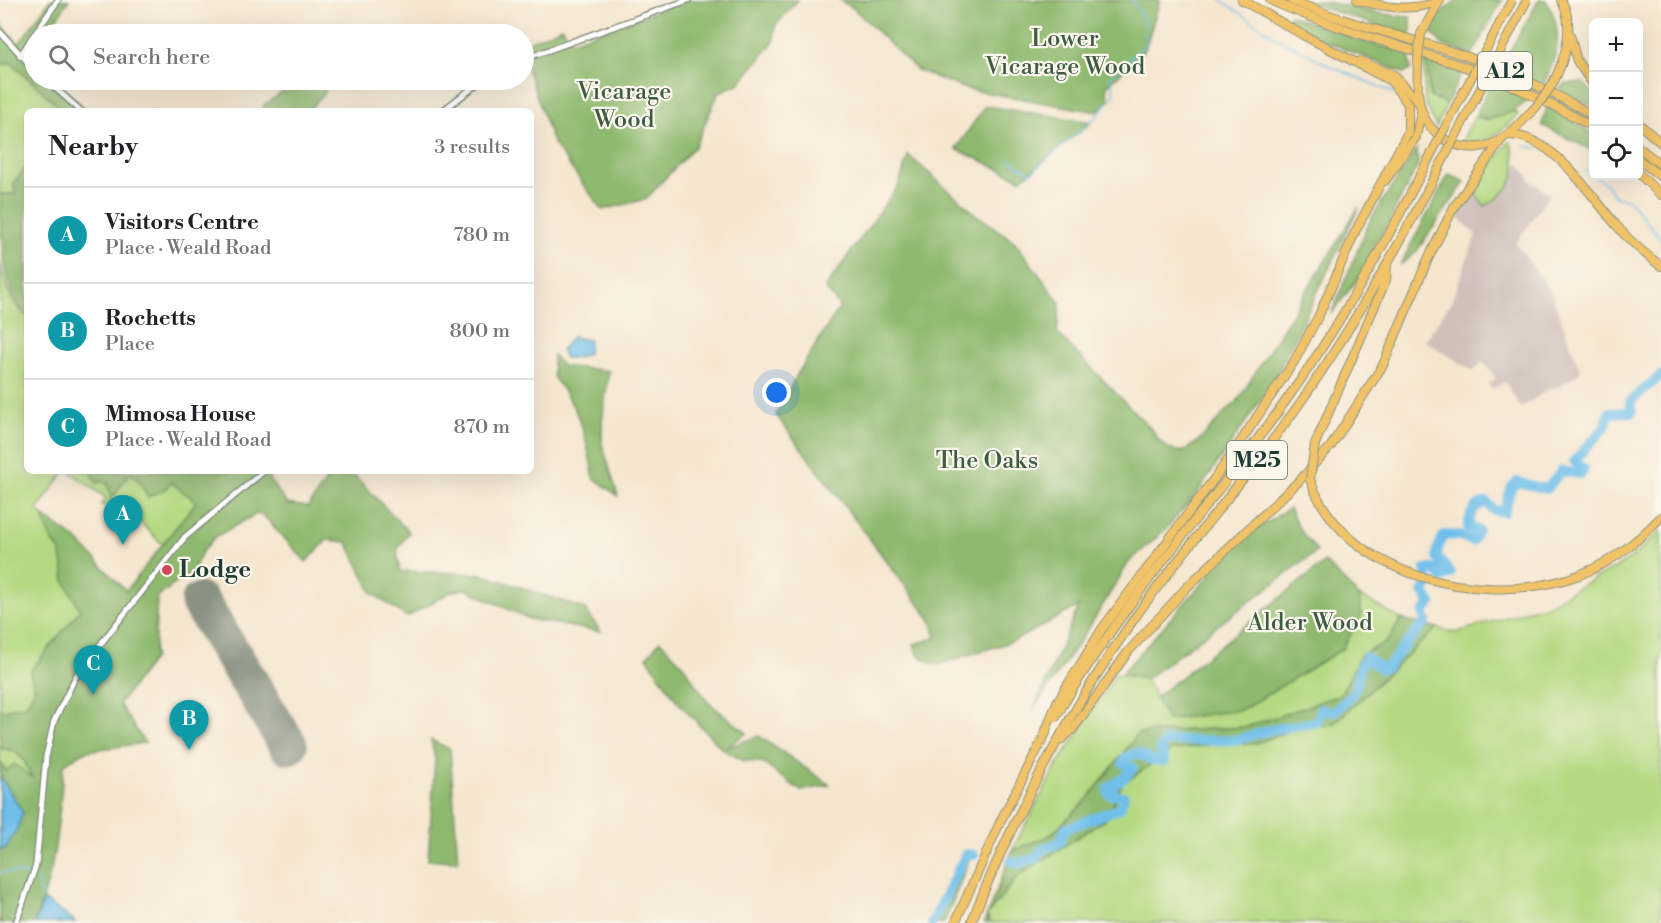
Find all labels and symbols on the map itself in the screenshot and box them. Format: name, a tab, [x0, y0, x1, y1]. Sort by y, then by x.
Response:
park label: Lower Vicarage Wood	[984, 24, 1146, 82]
road number: A12	[1478, 52, 1532, 90]
park label: Vicarage Wood	[576, 77, 671, 135]
your location	[762, 378, 791, 407]
road number: M25	[1227, 441, 1287, 479]
park label: The Oaks	[936, 446, 1038, 476]
pin: A	[104, 496, 142, 545]
place label: Lodge	[179, 555, 251, 585]
marker: Lodge	[160, 563, 174, 577]
park label: Alder Wood	[1246, 608, 1373, 638]
pin: C	[74, 646, 112, 695]
pin: B	[170, 700, 208, 750]

